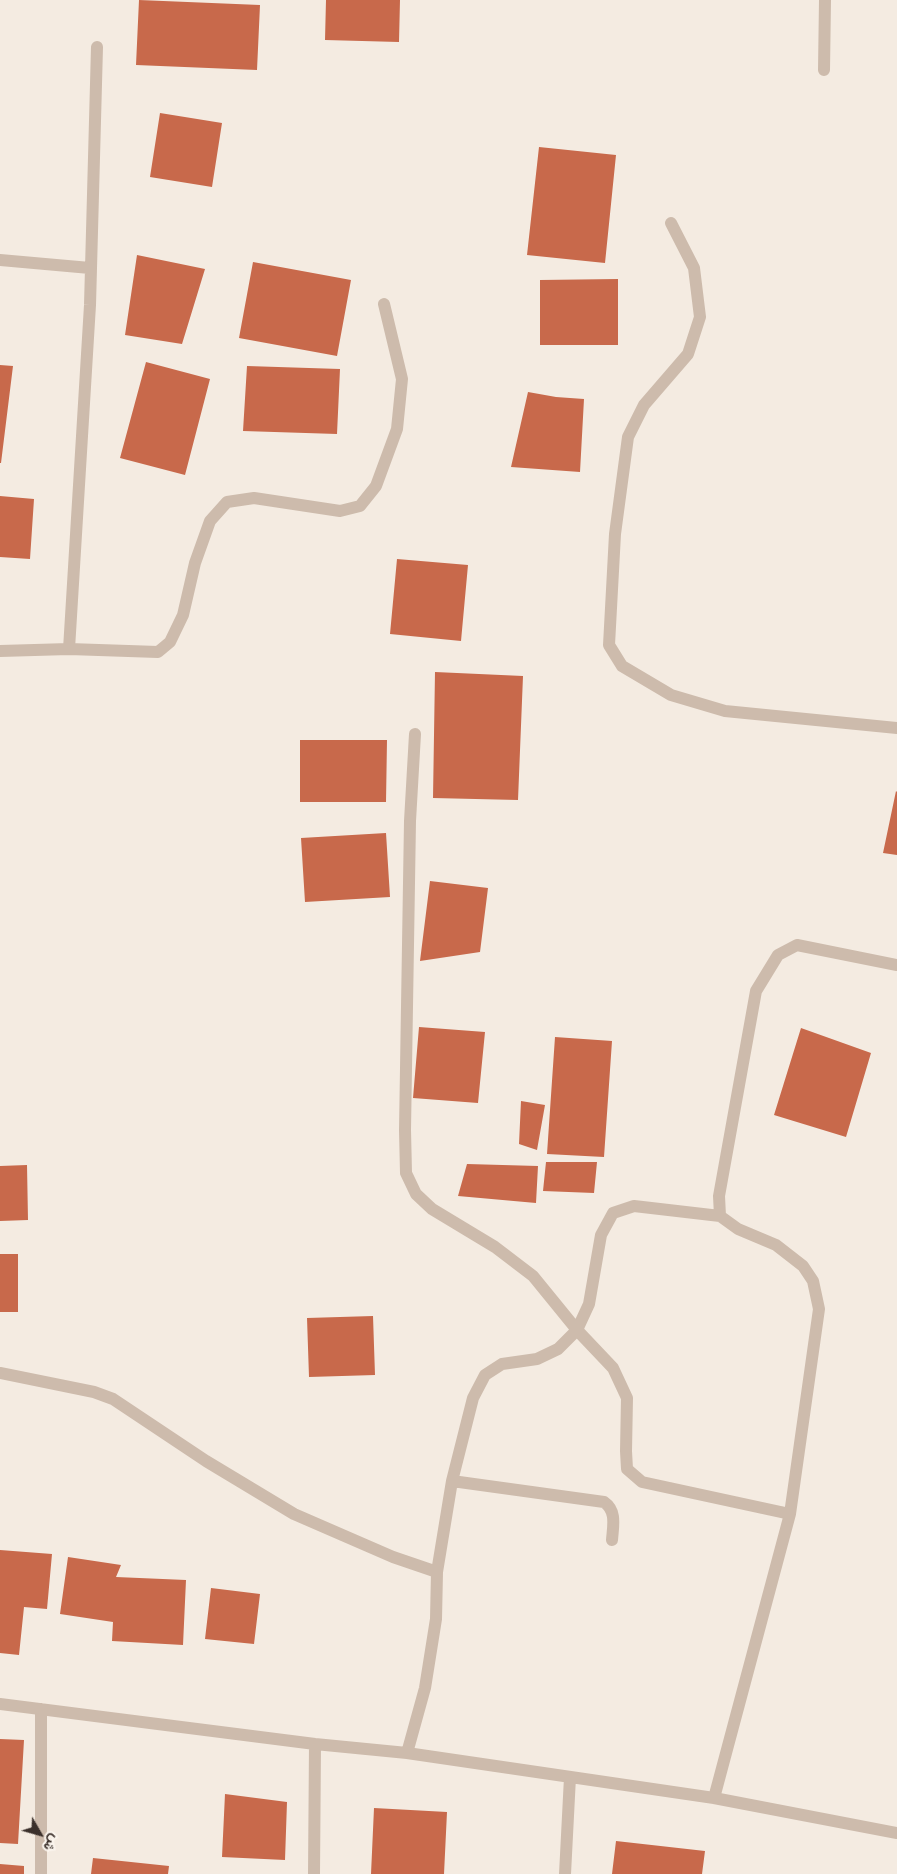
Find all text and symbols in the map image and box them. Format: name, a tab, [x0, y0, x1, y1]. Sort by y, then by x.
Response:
north arrow	[15, 1809, 65, 1859]
text: ش	[40, 1832, 63, 1855]

